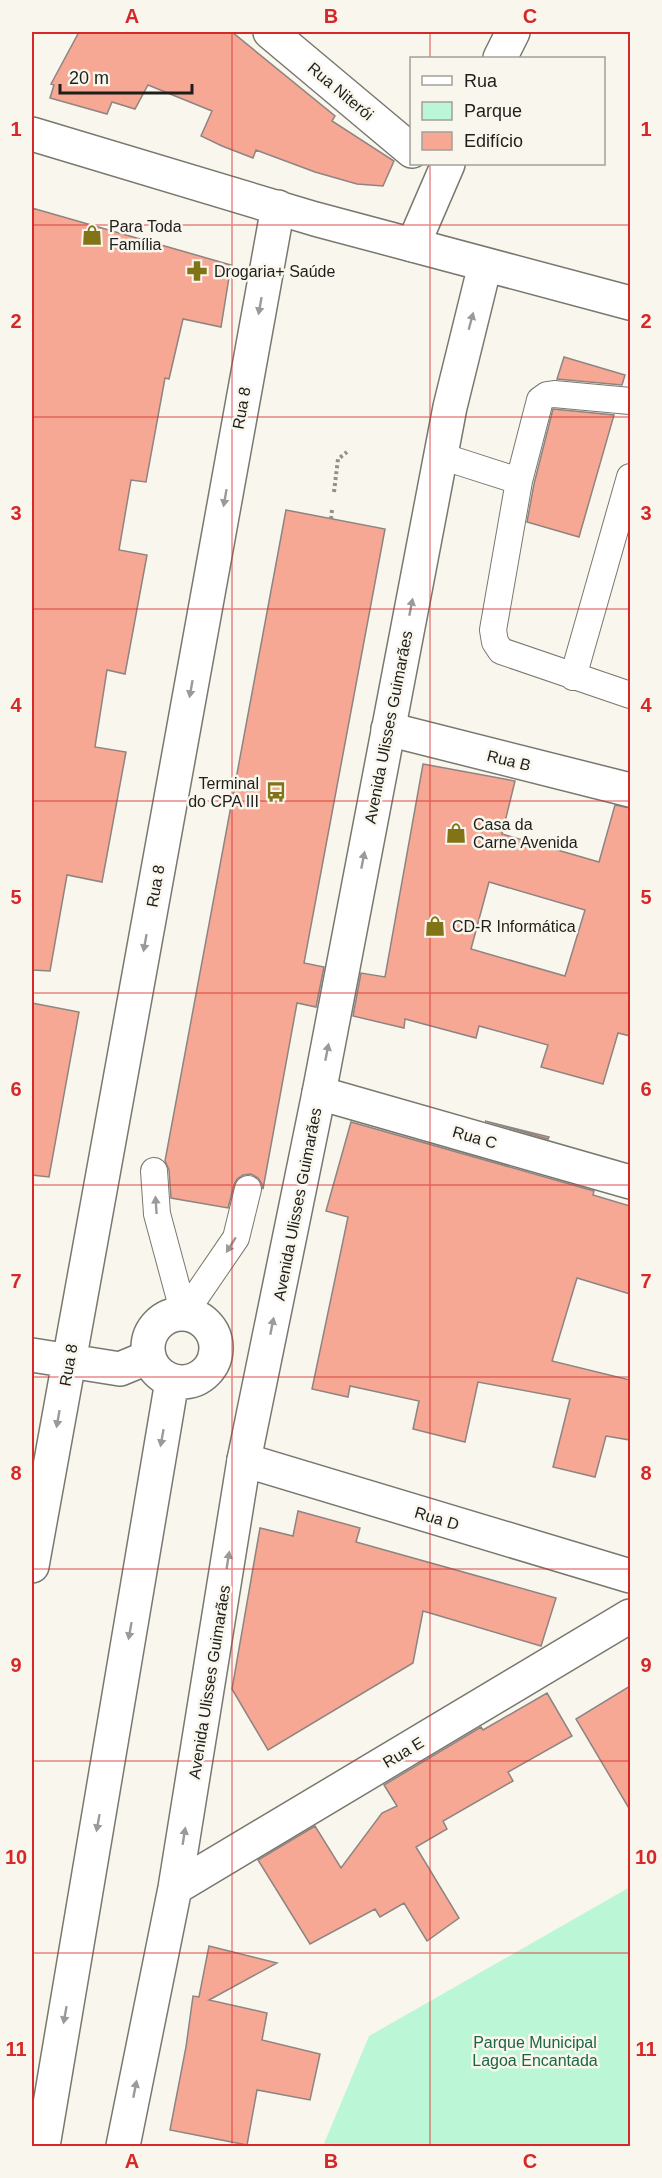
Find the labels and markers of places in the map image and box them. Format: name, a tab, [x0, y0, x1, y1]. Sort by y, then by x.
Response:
place label: Para Toda Família	[109, 218, 182, 253]
shop icon: Para Toda Família	[80, 223, 104, 247]
pharmacy icon: Drogaria+ Saúde	[185, 259, 209, 283]
place label: Drogaria+ Saúde	[214, 263, 336, 280]
place label: Terminal do CPA III	[188, 775, 259, 810]
bus stop icon: Terminal do CPA III	[264, 780, 288, 804]
place label: Casa da Carne Avenida	[473, 816, 578, 851]
shop icon: Casa da Carne Avenida	[444, 821, 468, 845]
shop icon: CD-R Informática	[423, 914, 447, 938]
place label: CD-R Informática	[452, 918, 576, 935]

